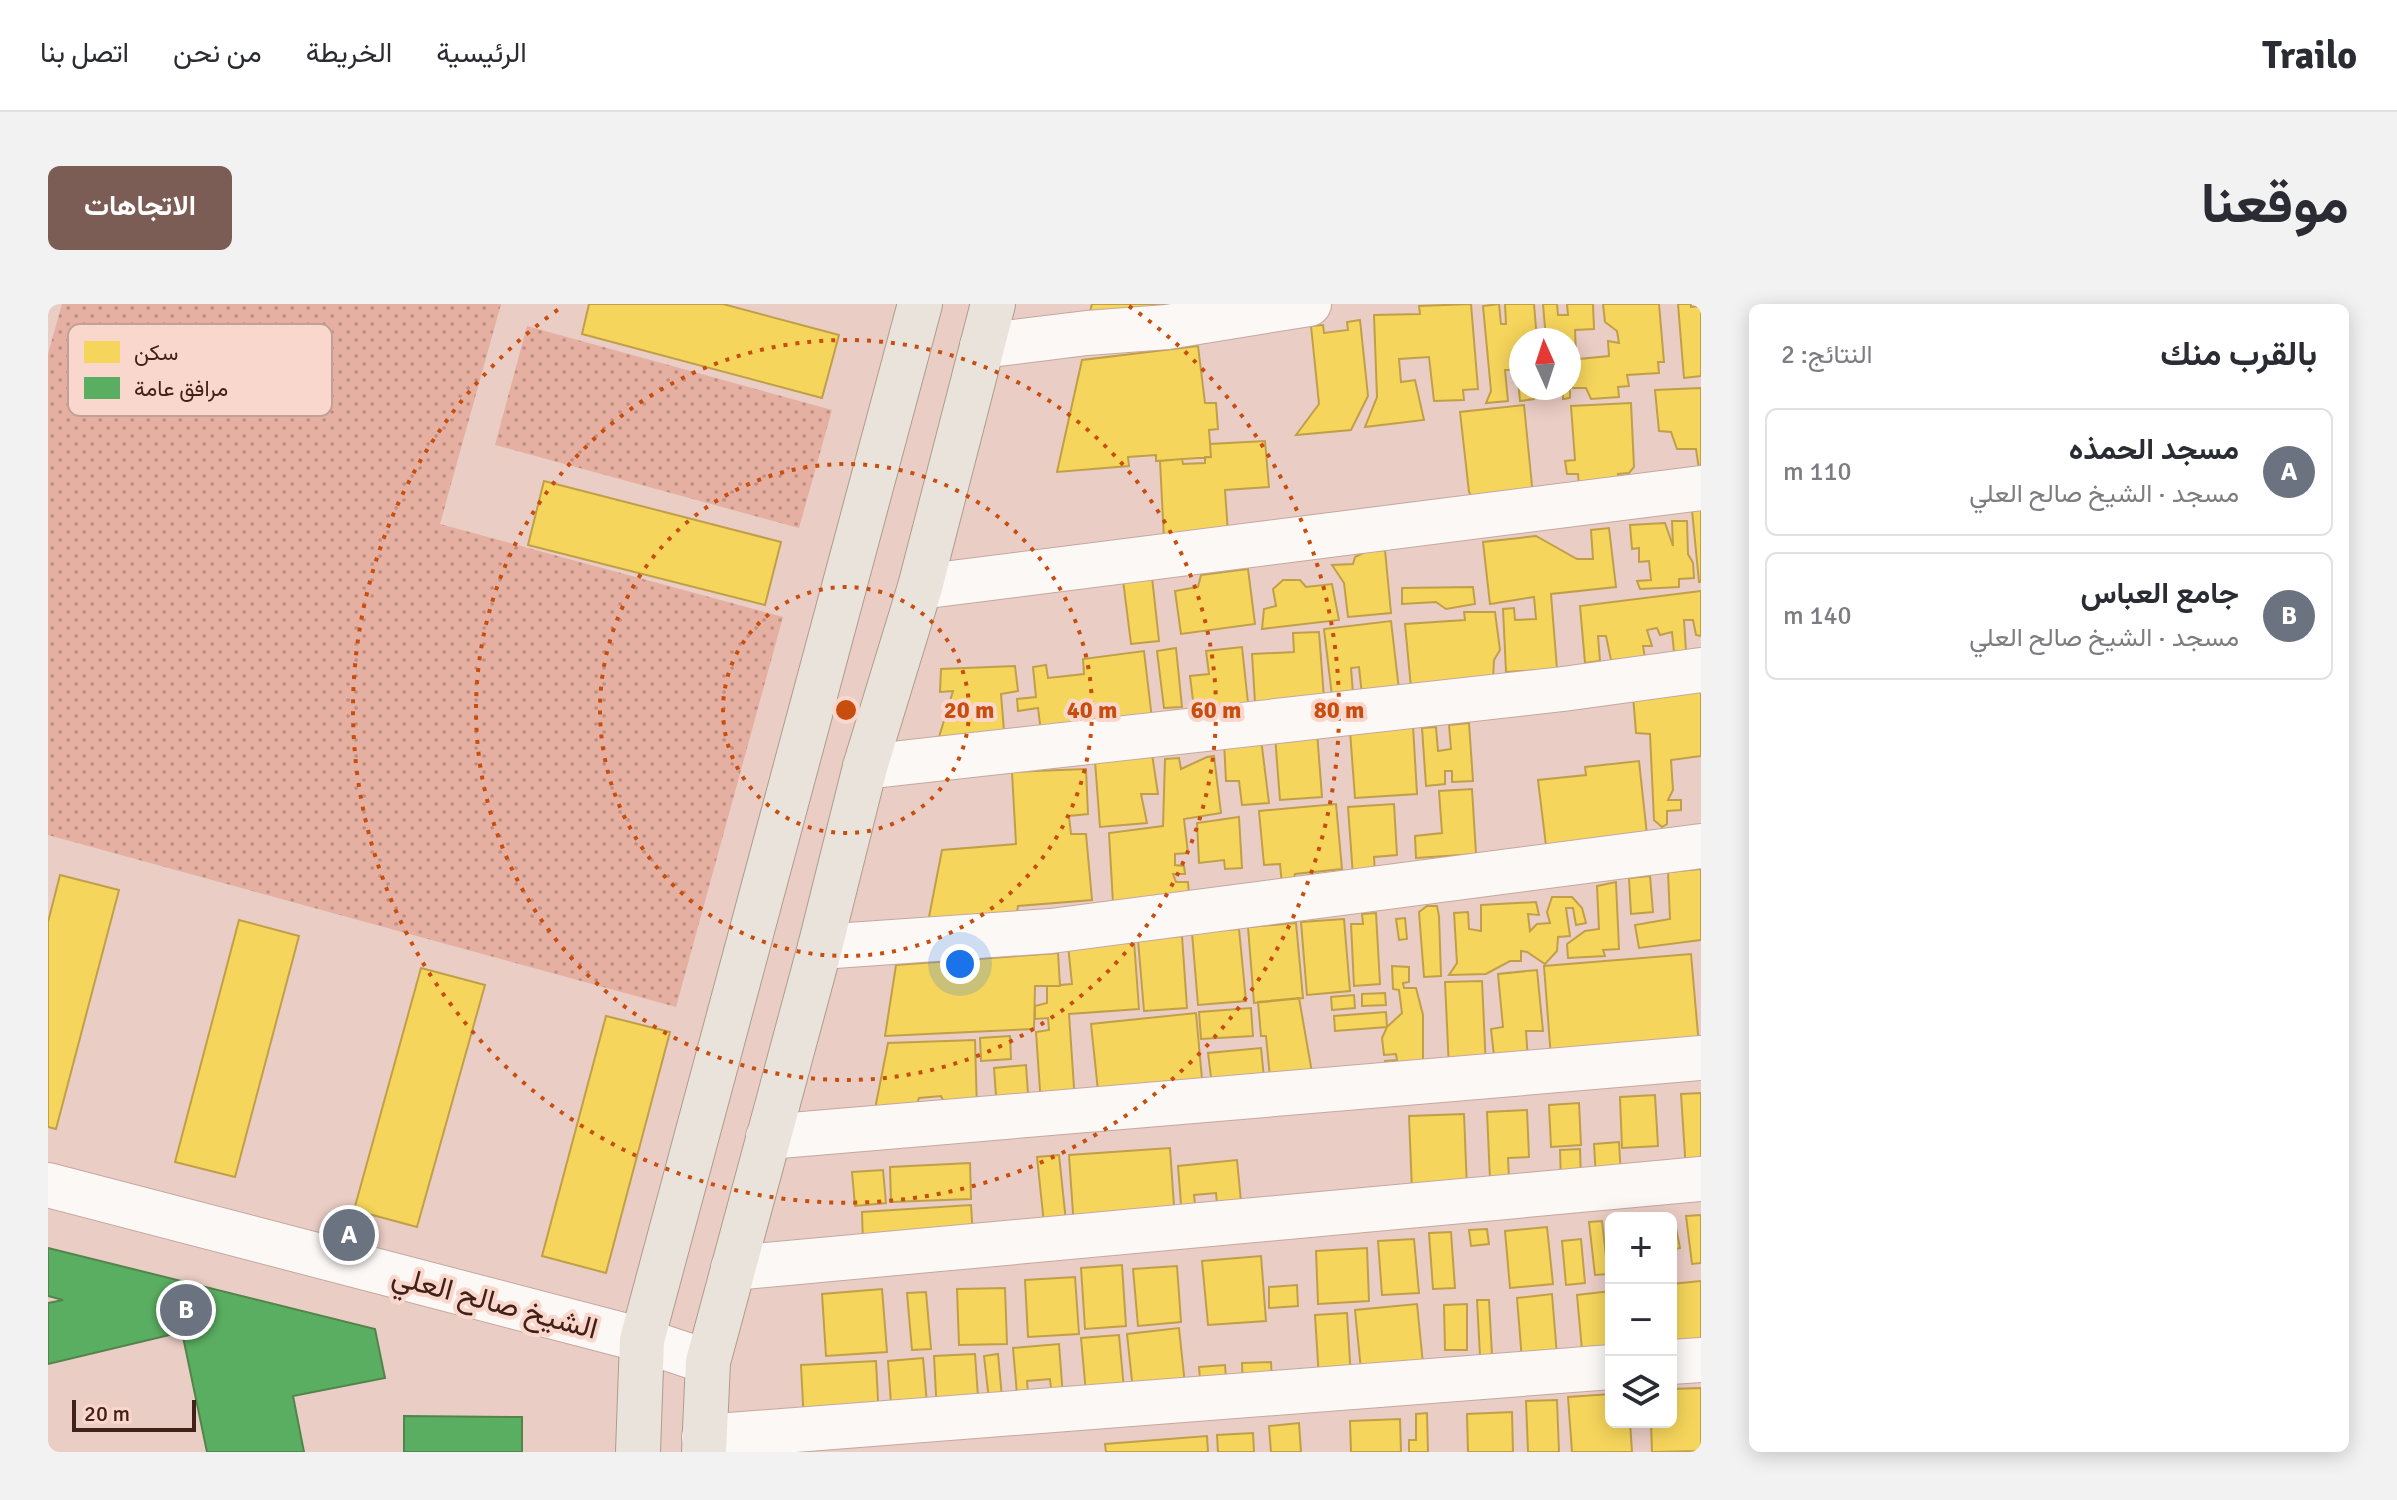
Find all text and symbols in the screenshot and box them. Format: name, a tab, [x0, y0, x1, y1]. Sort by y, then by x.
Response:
text: Trailo	[2262, 32, 2357, 79]
text: اتصل بنا	[40, 36, 129, 70]
text: من نحن	[173, 36, 262, 70]
text: الخريطة	[306, 36, 392, 70]
text: الرئيسية	[436, 36, 527, 70]
button: الاتجاهات	[48, 166, 232, 250]
text: موقعنا	[2201, 169, 2349, 238]
legend	[68, 324, 332, 416]
north arrow	[1509, 328, 1581, 400]
text: بالقرب منك	[2160, 333, 2317, 375]
text: سكن	[134, 339, 178, 366]
text: النتائج: 2	[1781, 339, 1873, 371]
text: مرافق عامة	[134, 375, 228, 402]
text: مسجد الحمذه	[2069, 431, 2239, 468]
text: 110 m	[1783, 456, 1852, 488]
text: A	[2281, 456, 2297, 488]
text: مسجد · الشيخ صالح العلي	[1969, 478, 2239, 510]
text: جامع العباس	[2080, 575, 2239, 612]
text: 140 m	[1783, 600, 1852, 632]
text: B	[2281, 600, 2297, 632]
text: مسجد · الشيخ صالح العلي	[1969, 622, 2239, 654]
text: 20 m	[944, 695, 994, 725]
text: 40 m	[1067, 695, 1117, 725]
text: 60 m	[1191, 695, 1241, 725]
text: 80 m	[1314, 695, 1364, 725]
centre of rings	[832, 696, 860, 724]
your location	[940, 944, 980, 984]
pin: A	[323, 1205, 375, 1265]
map controls	[1605, 1212, 1677, 1428]
button: +	[1605, 1212, 1677, 1284]
street label: الشيخ صالح العلي	[387, 1257, 602, 1353]
pin: B	[160, 1280, 212, 1340]
button: −	[1605, 1284, 1677, 1356]
button: layers	[1605, 1356, 1677, 1428]
scale bar	[72, 1396, 196, 1432]
text: 20 m	[84, 1400, 130, 1427]

